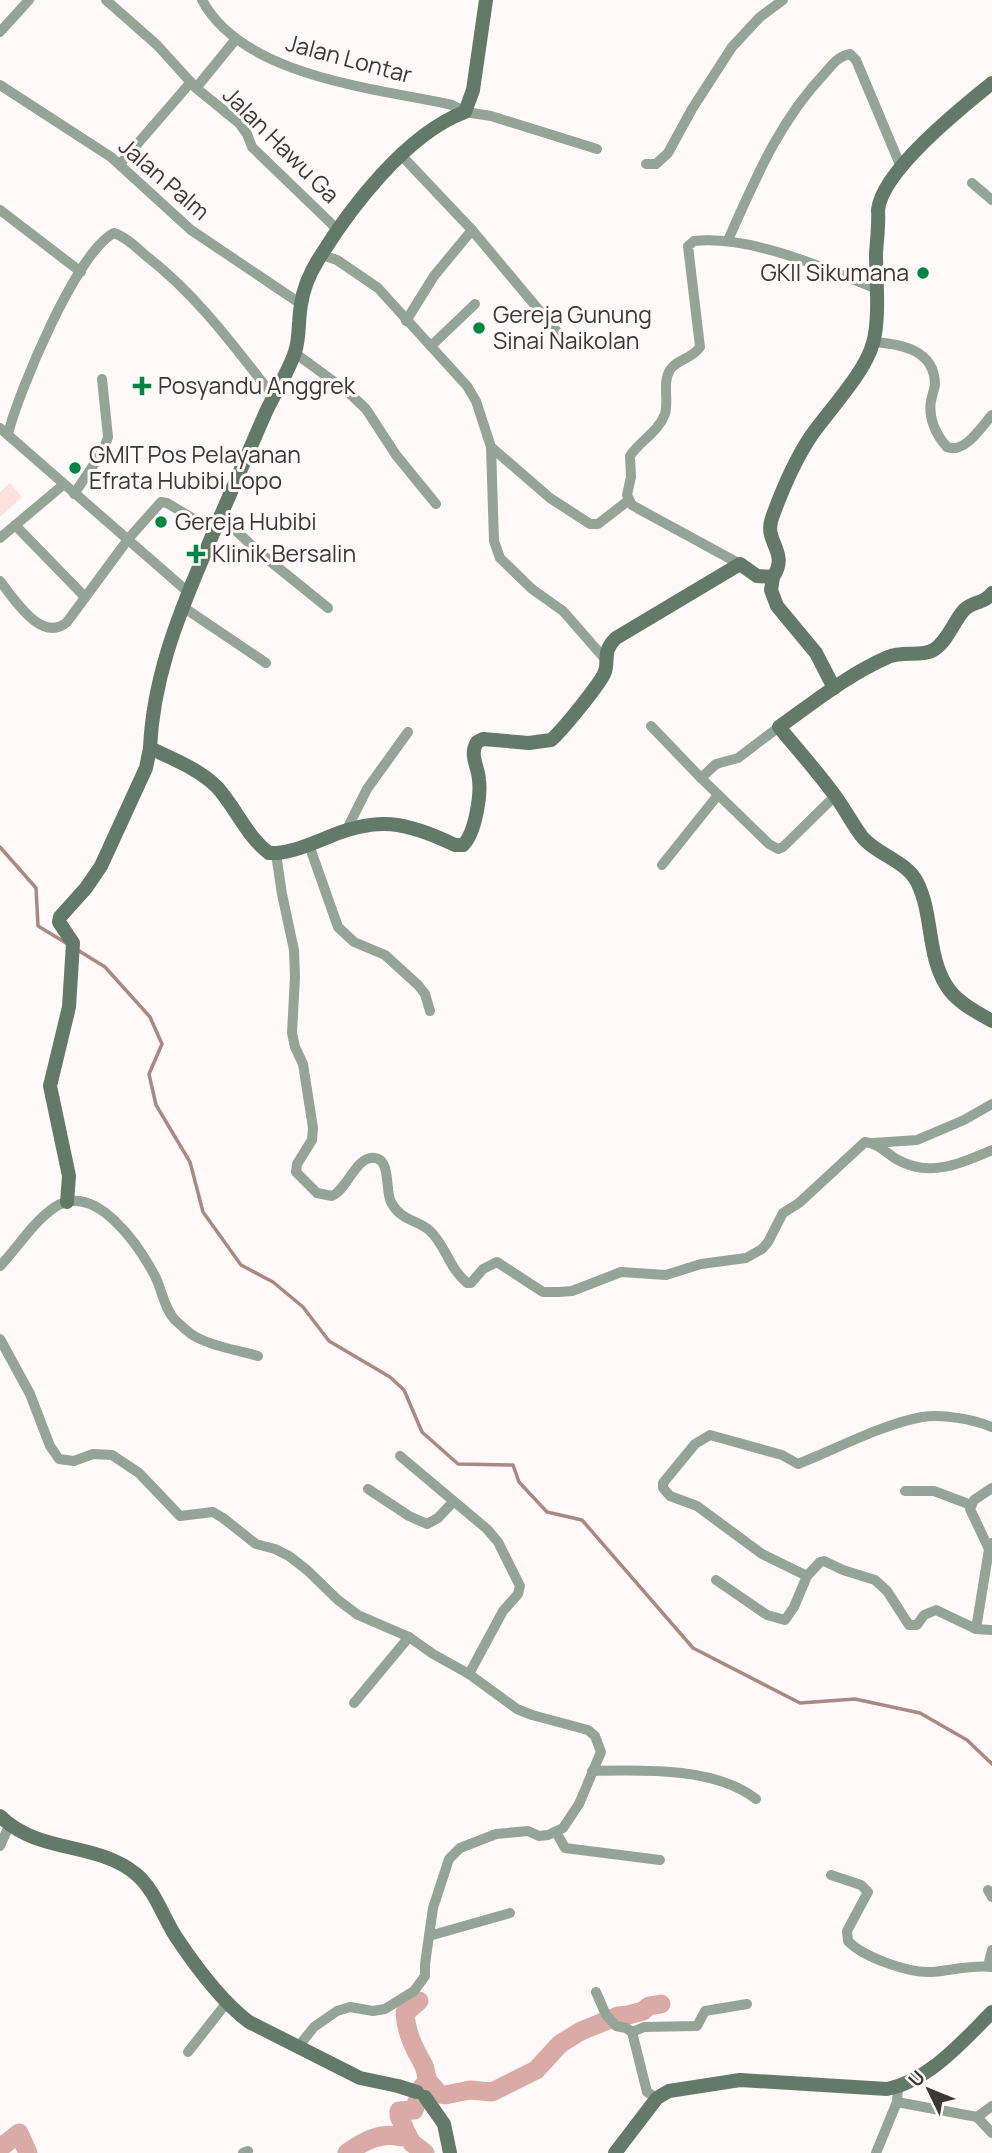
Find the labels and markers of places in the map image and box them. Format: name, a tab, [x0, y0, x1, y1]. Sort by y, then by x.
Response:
place label: GKII Sikumana	[760, 256, 909, 288]
marker: GKII Sikumana	[915, 265, 931, 281]
place label: Gereja Gunung Sinai Naikolan	[493, 298, 652, 356]
marker: Gereja Gunung Sinai Naikolan	[471, 320, 487, 336]
place label: Posyandu Anggrek	[158, 369, 356, 401]
marker: Posyandu Anggrek	[132, 376, 152, 396]
place label: GMIT Pos Pelayanan Efrata Hubibi Lopo	[89, 438, 301, 496]
marker: GMIT Pos Pelayanan Efrata Hubibi Lopo	[67, 460, 83, 476]
place label: Gereja Hubibi	[175, 505, 317, 537]
marker: Gereja Hubibi	[153, 514, 169, 530]
place label: Klinik Bersalin	[212, 537, 356, 569]
marker: Klinik Bersalin	[186, 544, 206, 564]

